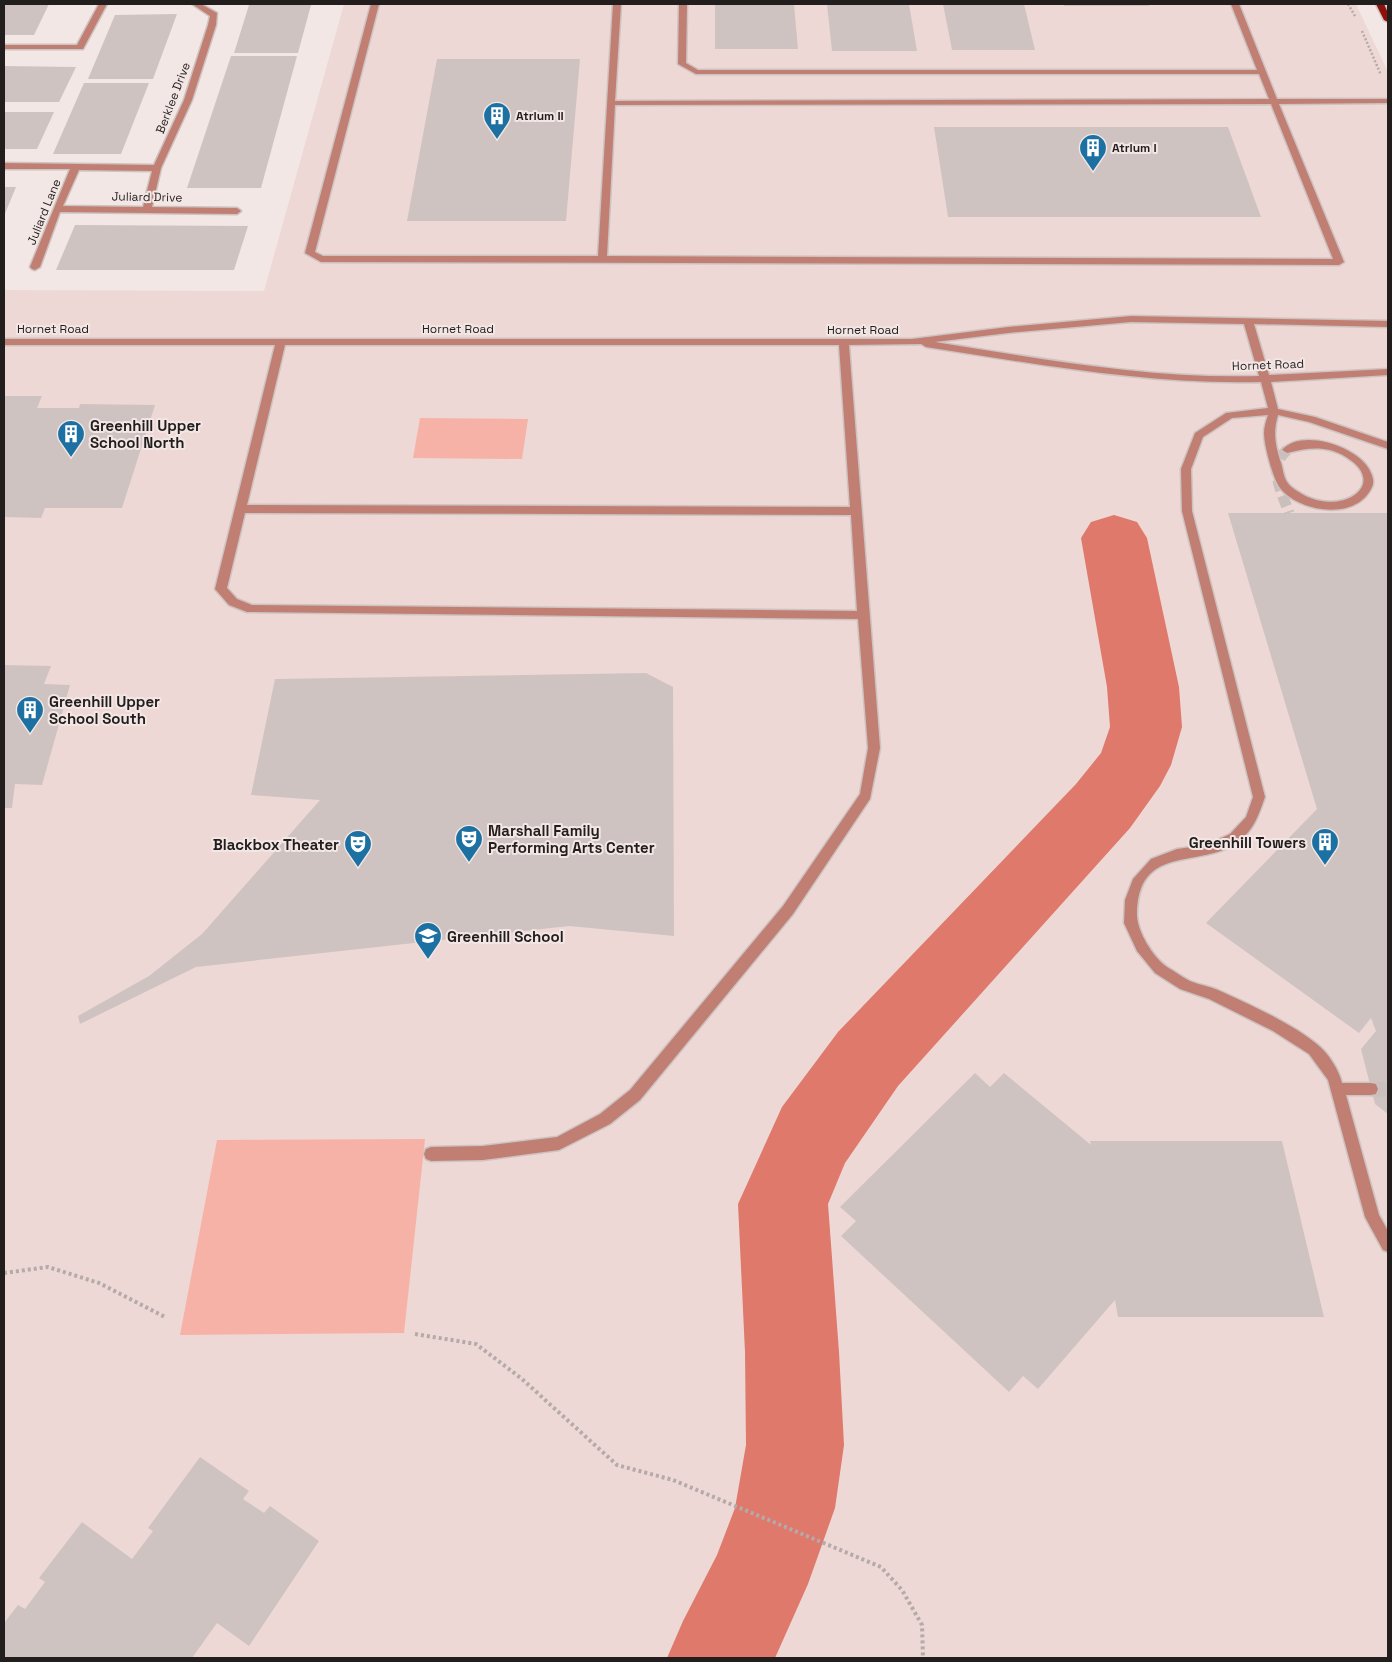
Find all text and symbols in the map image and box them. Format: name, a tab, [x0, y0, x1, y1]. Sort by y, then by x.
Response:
street label: Berklee Drive	[152, 60, 194, 136]
building icon: Atrium II	[482, 101, 512, 140]
place label: Atrium II	[516, 108, 564, 124]
building icon: Atrium I	[1078, 133, 1108, 172]
place label: Atrium I	[1112, 140, 1157, 156]
street label: Juliard Lane	[23, 177, 65, 247]
street label: Juliard Drive	[111, 188, 183, 206]
street label: Hornet Road	[17, 321, 89, 337]
street label: Hornet Road	[422, 321, 494, 337]
street label: Hornet Road	[827, 322, 899, 338]
street label: Hornet Road	[1232, 356, 1304, 374]
place label: Greenhill Upper School North	[90, 416, 201, 452]
building icon: Greenhill Upper School North	[56, 419, 86, 458]
place label: Greenhill Upper School South	[49, 692, 160, 728]
building icon: Greenhill Upper School South	[15, 695, 45, 734]
place label: Marshall Family Performing Arts Center	[488, 821, 655, 857]
theatre icon: Marshall Family Performing Arts Center	[454, 824, 484, 863]
building icon: Greenhill Towers	[1310, 827, 1340, 866]
theatre icon: Blackbox Theater	[343, 829, 373, 868]
place label: Greenhill Towers	[1189, 833, 1306, 852]
place label: Blackbox Theater	[213, 835, 339, 854]
school or university icon: Greenhill School	[413, 921, 443, 960]
place label: Greenhill School	[447, 927, 564, 946]

